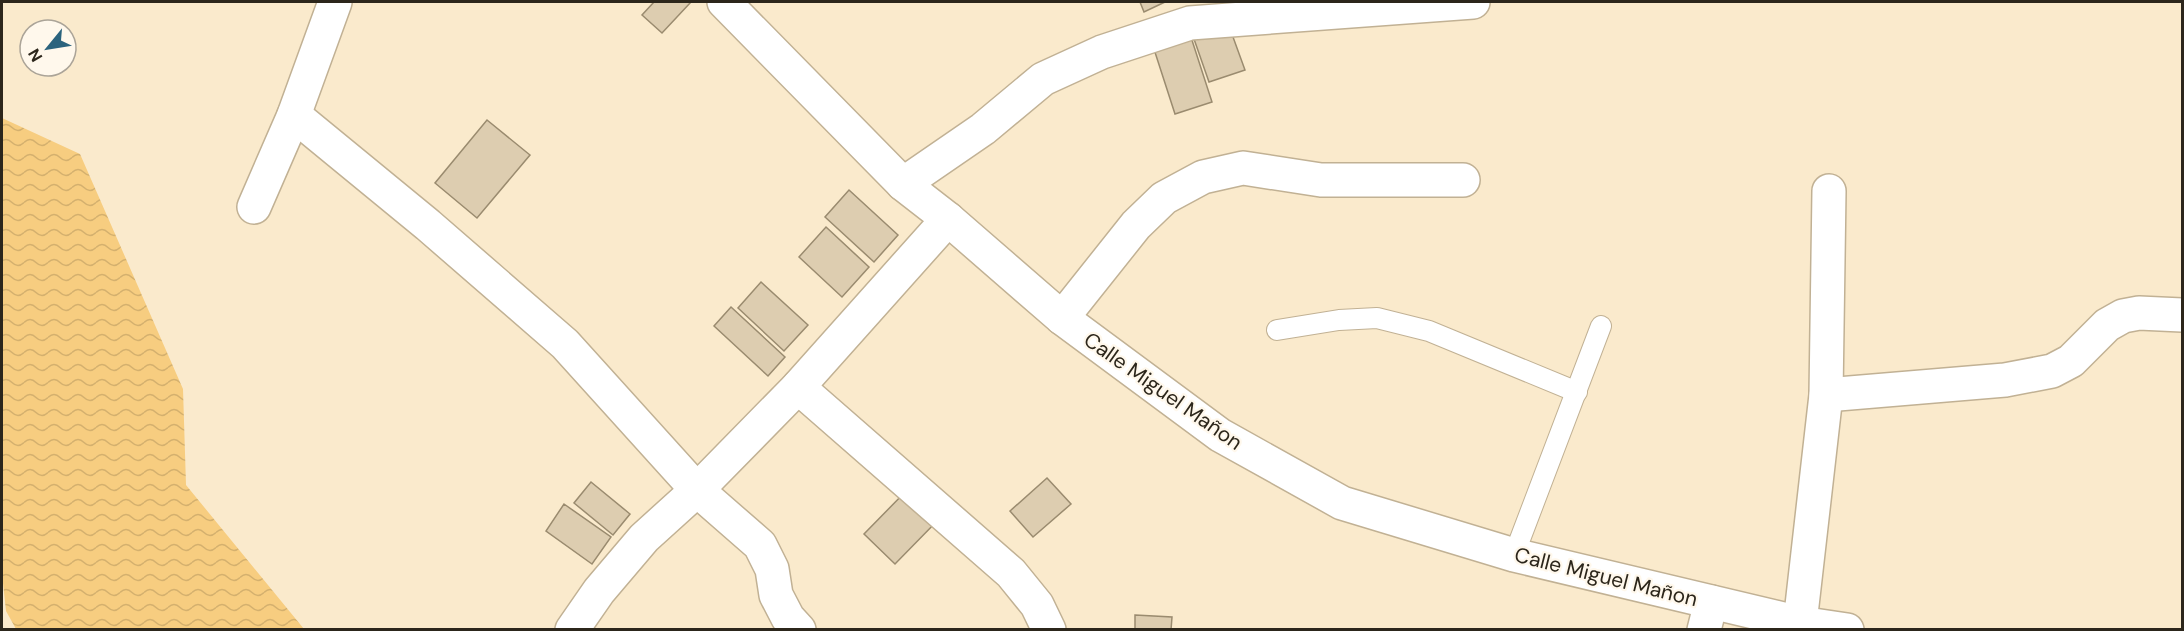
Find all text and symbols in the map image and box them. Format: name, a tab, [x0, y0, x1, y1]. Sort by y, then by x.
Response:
north arrow	[18, 18, 78, 78]
text: N	[23, 45, 47, 66]
street label: Calle Miguel Mañon	[1078, 326, 1248, 456]
street label: Calle Miguel Mañon	[1512, 541, 1700, 613]

